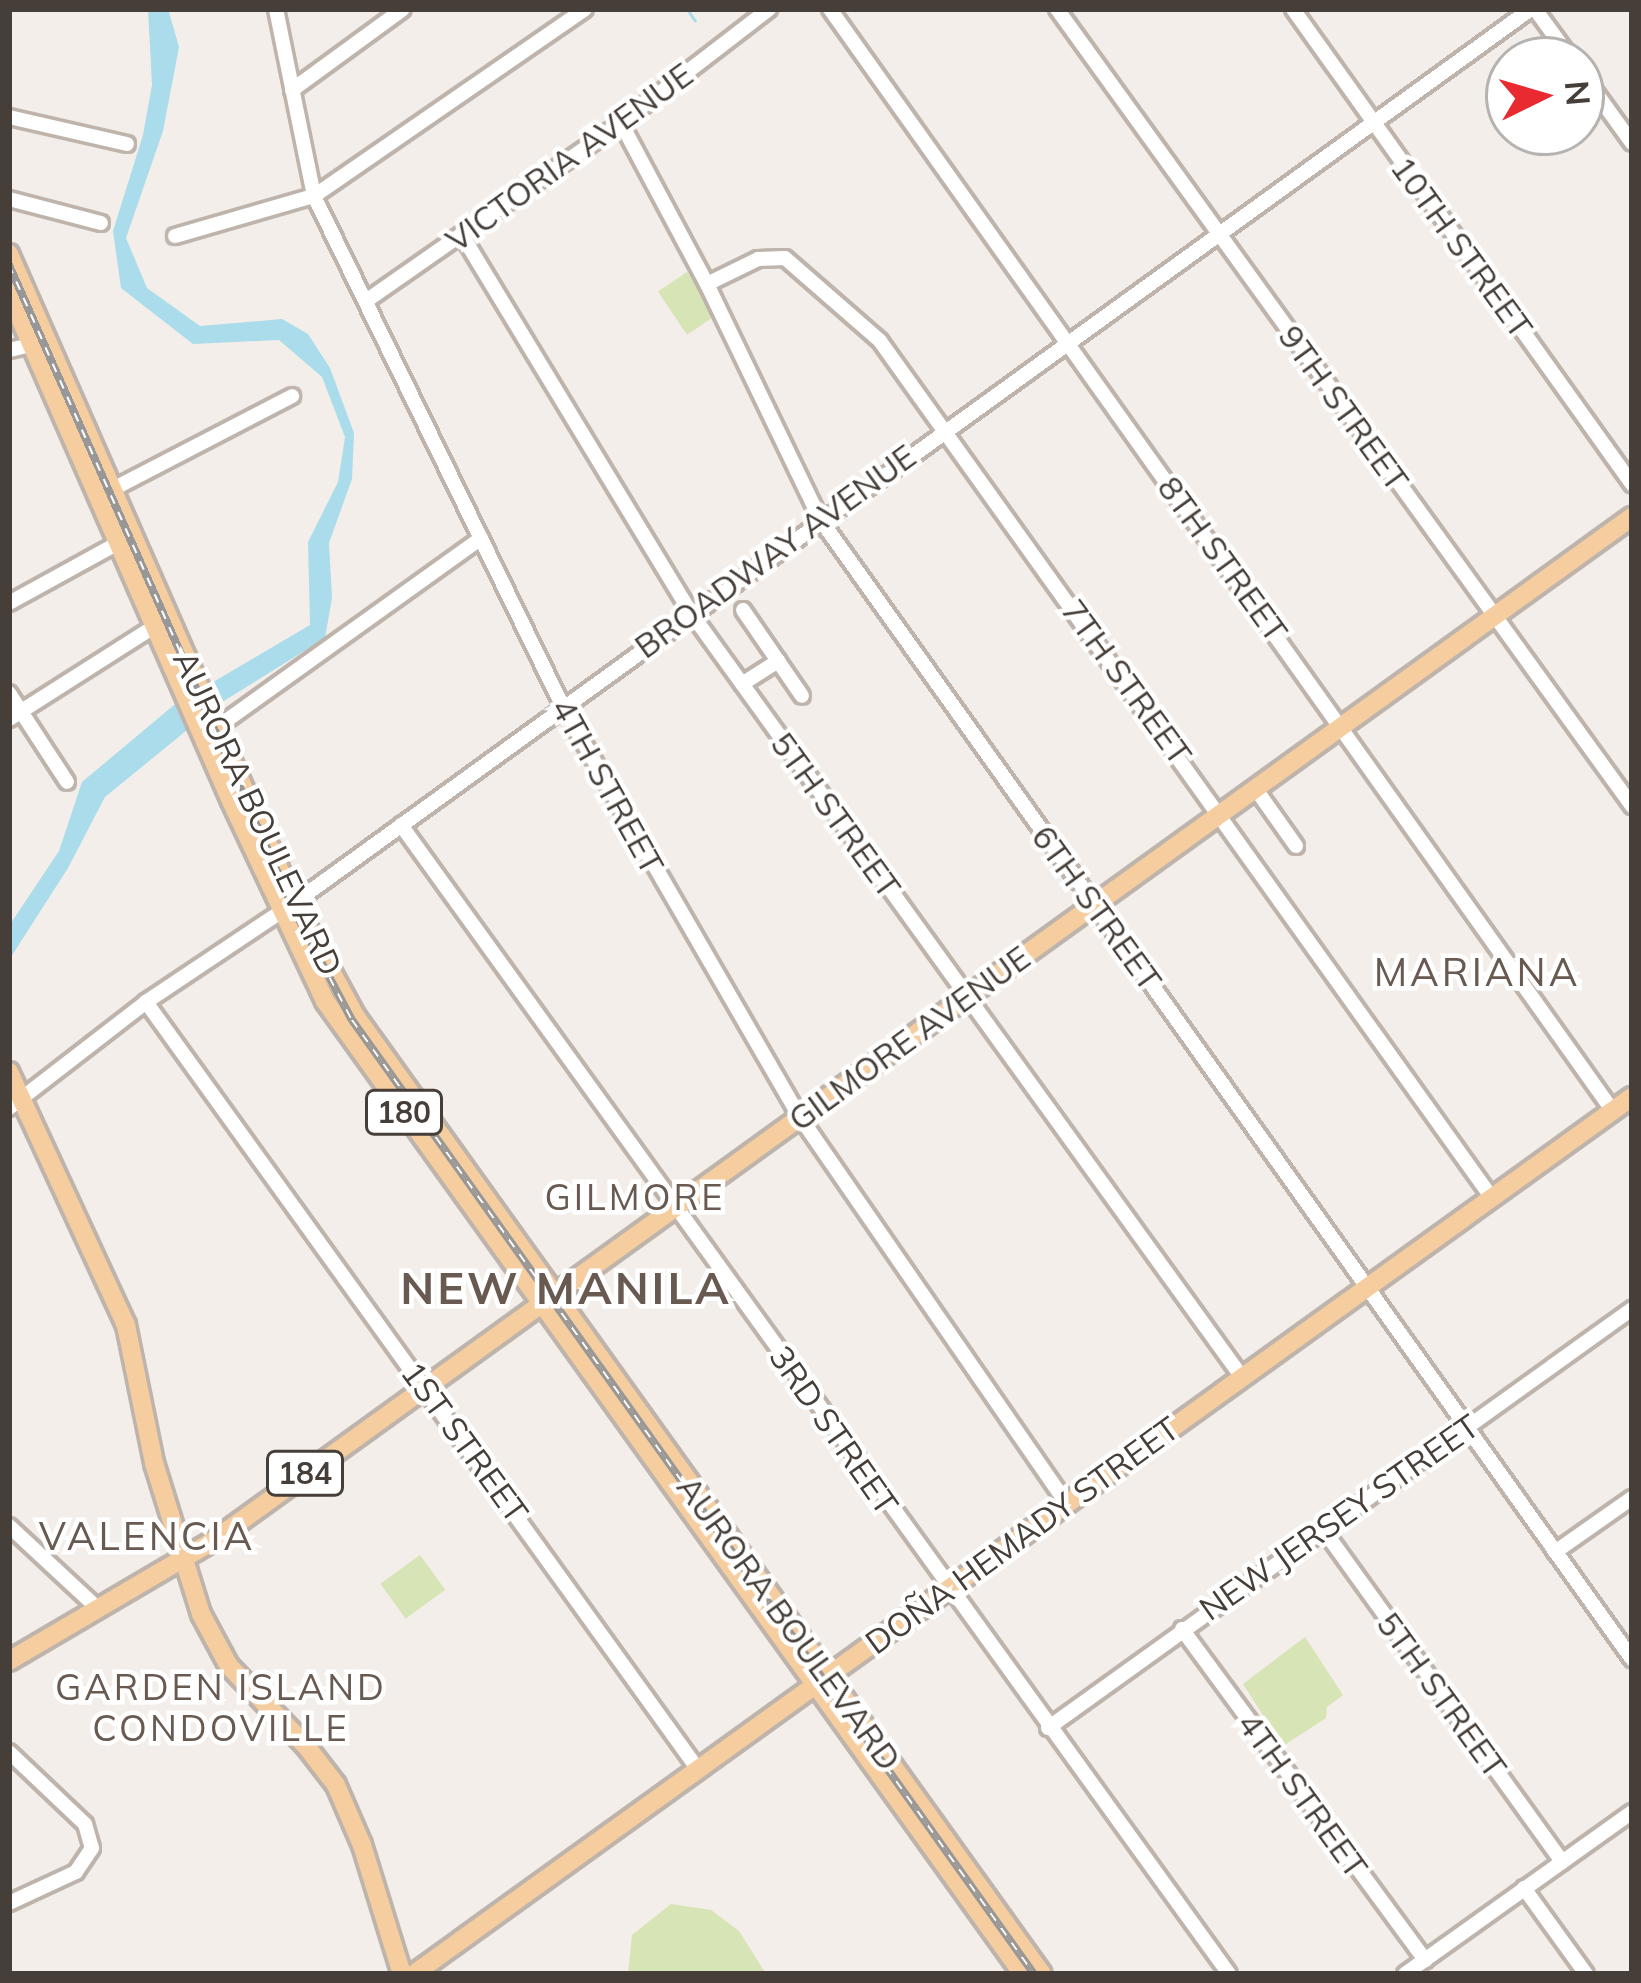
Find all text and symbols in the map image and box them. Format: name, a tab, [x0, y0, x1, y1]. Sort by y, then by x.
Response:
north arrow	[1485, 36, 1605, 156]
street label: VICTORIA AVENUE	[438, 54, 700, 260]
text: N	[1557, 79, 1600, 107]
street label: 10TH STREET	[1383, 149, 1541, 345]
street label: 9TH STREET	[1271, 318, 1417, 498]
street label: BROADWAY AVENUE	[627, 436, 923, 666]
street label: 8TH STREET	[1150, 469, 1296, 649]
street label: 7TH STREET	[1054, 592, 1200, 772]
street label: AURORA BOULEVARD	[165, 644, 351, 982]
street label: 4TH STREET	[543, 691, 673, 881]
street label: 5TH STREET	[763, 725, 909, 905]
street label: 6TH STREET	[1024, 818, 1170, 998]
street label: GILMORE AVENUE	[781, 937, 1037, 1139]
district label: MARIANA	[1374, 949, 1580, 995]
road number: 180	[365, 1088, 443, 1136]
district label: GILMORE	[544, 1175, 726, 1219]
district label: NEW MANILA	[400, 1261, 732, 1315]
street label: 3RD STREET	[761, 1338, 907, 1522]
street label: 1ST STREET	[393, 1354, 537, 1530]
street label: NEW JERSEY STREET	[1192, 1406, 1486, 1628]
street label: DOÑA HEMADY STREET	[858, 1408, 1186, 1662]
road number: 184	[266, 1449, 344, 1497]
street label: AURORA BOULEVARD	[669, 1468, 909, 1778]
district label: VALENCIA	[39, 1513, 255, 1559]
street label: 5TH STREET	[1369, 1605, 1515, 1785]
district label: GARDEN ISLAND CONDOVILLE	[55, 1664, 387, 1749]
street label: 4TH STREET	[1230, 1705, 1376, 1885]

